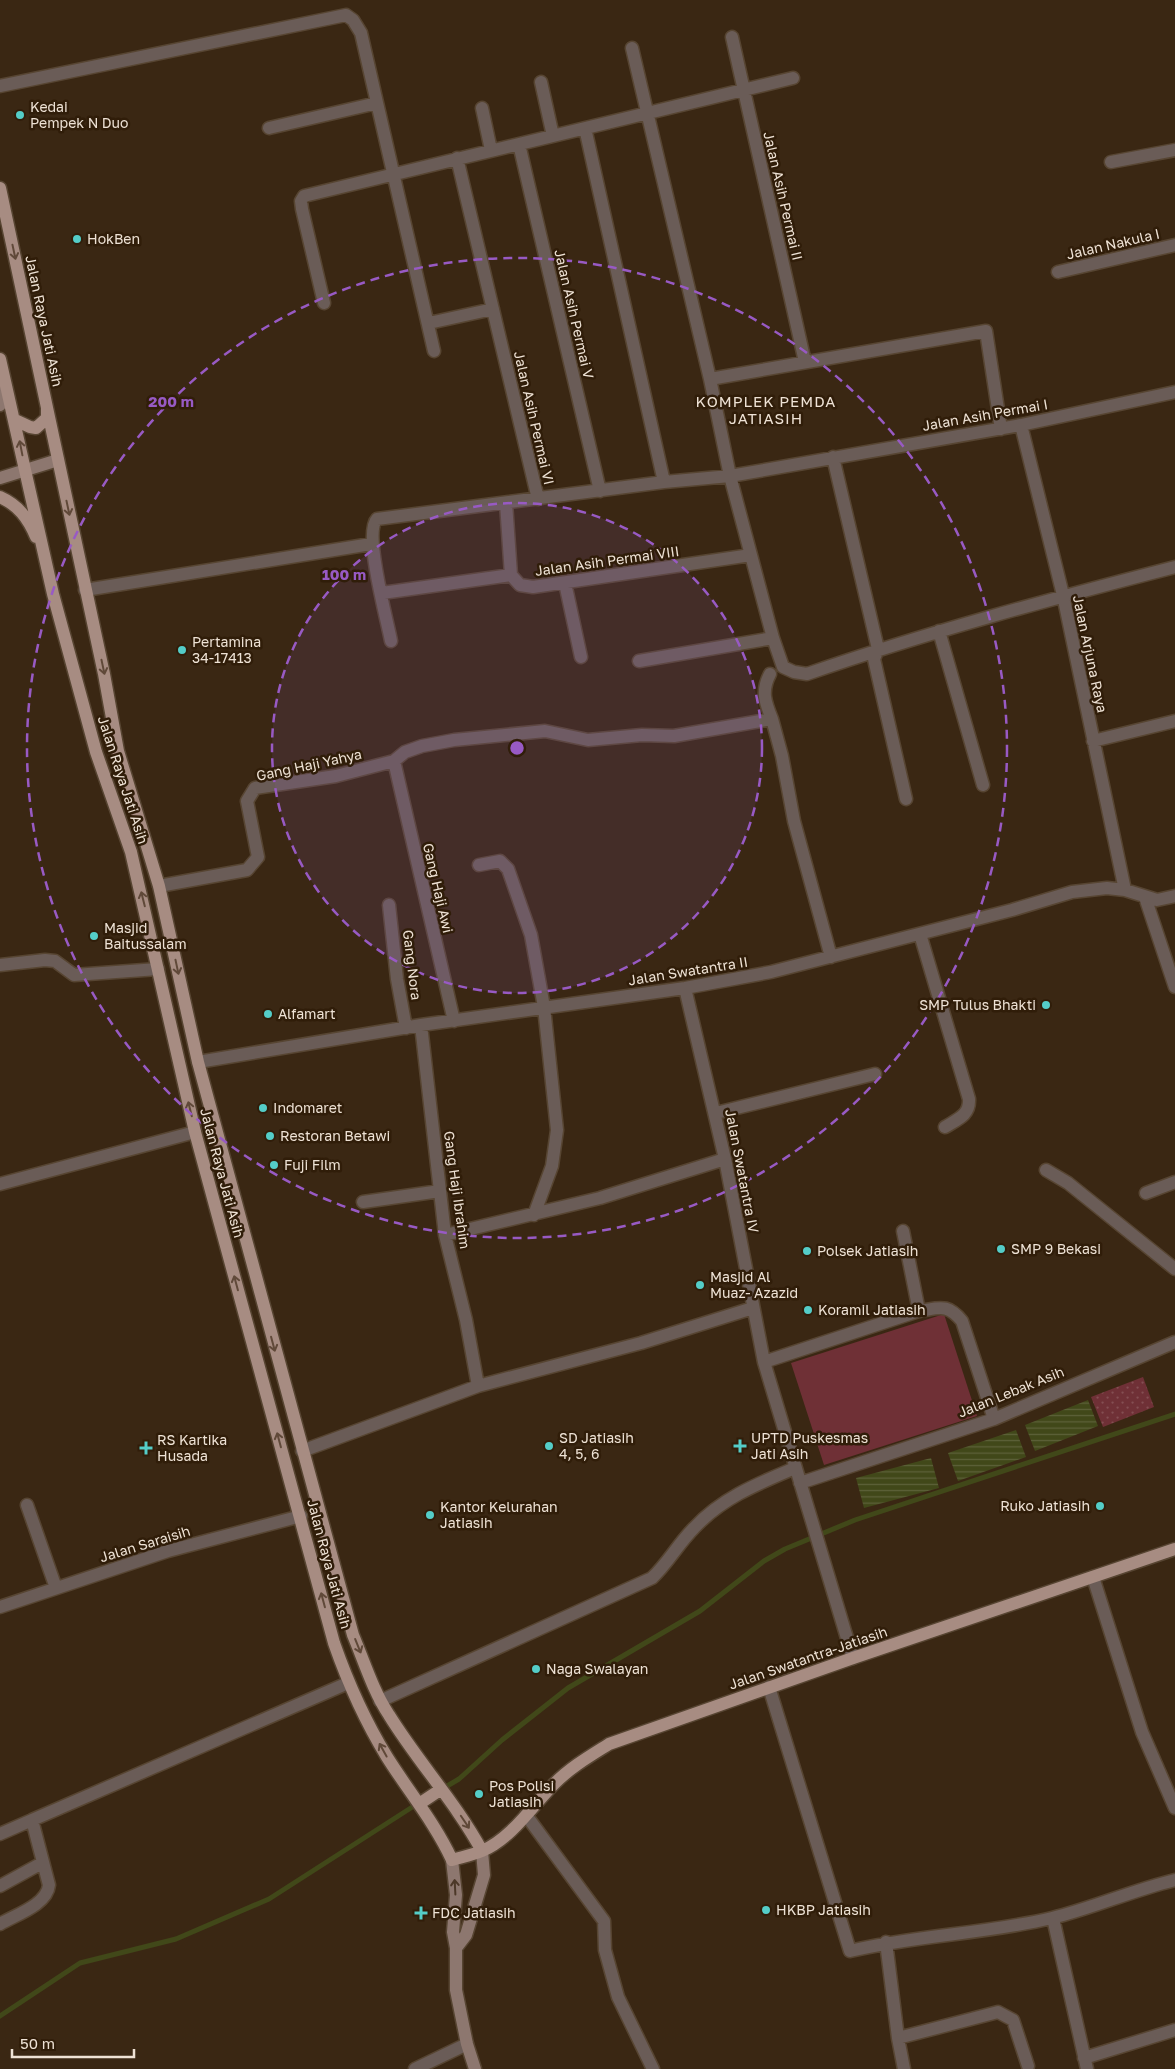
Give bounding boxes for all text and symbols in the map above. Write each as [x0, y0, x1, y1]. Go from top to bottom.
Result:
place label: Kedai Pempek N Duo [30, 98, 129, 131]
marker: Kedai Pempek N Duo [14, 109, 26, 121]
street label: Jalan Asih Permai II [760, 130, 807, 262]
street label: Jalan Nakula I [1064, 224, 1161, 263]
place label: HokBen [87, 230, 140, 247]
marker: HokBen [71, 233, 83, 245]
one-way arrow [10, 244, 19, 260]
street label: Jalan Asih Permai V [551, 248, 598, 381]
street label: Jalan Raya Jati Asih [22, 254, 67, 388]
street label: Jalan Asih Permai VI [511, 349, 558, 486]
text: 200 m [148, 392, 194, 410]
district label: KOMPLEK PEMDA JATIASIH [696, 392, 836, 427]
street label: Jalan Asih Permai I [921, 395, 1049, 434]
one-way arrow [16, 441, 26, 457]
one-way arrow [64, 499, 73, 515]
street label: Jalan Asih Permai VIII [534, 542, 680, 579]
text: 100 m [322, 565, 366, 583]
street label: Jalan Arjuna Raya [1070, 594, 1111, 714]
place label: Pertamina 34-17413 [192, 633, 261, 666]
marker: Pertamina 34-17413 [176, 644, 188, 656]
one-way arrow [98, 658, 108, 674]
street label: Jalan Raya Jati Asih [95, 714, 152, 846]
centre of rings [508, 739, 526, 757]
street label: Gang Haji Yahya [255, 745, 363, 784]
street label: Gang Haji Awi [420, 841, 457, 935]
one-way arrow [138, 892, 147, 908]
place label: Masjid Baitussalam [104, 919, 187, 952]
street label: Gang Nora [400, 929, 425, 1001]
marker: Masjid Baitussalam [88, 930, 100, 942]
street label: Jalan Swatantra II [627, 953, 749, 988]
one-way arrow [172, 958, 182, 974]
place label: SMP Tulus Bhakti [919, 996, 1036, 1013]
marker: SMP Tulus Bhakti [1040, 999, 1052, 1011]
place label: Alfamart [278, 1005, 336, 1022]
marker: Alfamart [262, 1008, 274, 1020]
place label: Indomaret [273, 1099, 342, 1116]
one-way arrow [185, 1102, 194, 1118]
marker: Indomaret [257, 1102, 269, 1114]
street label: Jalan Raya Jati Asih [197, 1106, 248, 1240]
street label: Jalan Swatantra IV [722, 1107, 763, 1235]
place label: Restoran Betawi [280, 1127, 390, 1144]
marker: Restoran Betawi [264, 1130, 276, 1142]
street label: Gang Haji Ibrahim [441, 1130, 474, 1250]
place label: Fuji Film [284, 1156, 341, 1173]
marker: Fuji Film [268, 1159, 280, 1171]
place label: SMP 9 Bekasi [1011, 1240, 1101, 1257]
place label: Polsek Jatiasih [817, 1242, 918, 1259]
marker: SMP 9 Bekasi [995, 1243, 1007, 1255]
marker: Polsek Jatiasih [801, 1245, 813, 1257]
place label: Masjid Al Muaz- Azazid [710, 1268, 798, 1301]
one-way arrow [231, 1275, 241, 1291]
marker: Masjid Al Muaz- Azazid [694, 1279, 706, 1291]
place label: Koramil Jatiasih [818, 1301, 926, 1318]
marker: Koramil Jatiasih [802, 1304, 814, 1316]
one-way arrow [269, 1336, 279, 1352]
street label: Jalan Lebak Asih [955, 1362, 1066, 1421]
place label: SD Jatiasih 4, 5, 6 [559, 1429, 634, 1462]
place label: UPTD Puskesmas Jati Asih [751, 1429, 868, 1462]
place label: RS Kartika Husada [157, 1431, 227, 1464]
one-way arrow [274, 1432, 284, 1448]
marker: UPTD Puskesmas Jati Asih [733, 1439, 747, 1453]
marker: SD Jatiasih 4, 5, 6 [543, 1440, 555, 1452]
marker: RS Kartika Husada [139, 1441, 153, 1455]
street label: Jalan Raya Jati Asih [304, 1497, 355, 1631]
place label: Ruko Jatiasih [1000, 1497, 1090, 1514]
place label: Kantor Kelurahan Jatiasih [440, 1498, 558, 1531]
marker: Ruko Jatiasih [1094, 1500, 1106, 1512]
marker: Kantor Kelurahan Jatiasih [424, 1509, 436, 1521]
street label: Jalan Saraisih [98, 1522, 192, 1565]
one-way arrow [318, 1593, 327, 1609]
street label: Jalan Swatantra-Jatiasih [726, 1622, 889, 1693]
one-way arrow [354, 1638, 363, 1653]
place label: Naga Swalayan [546, 1660, 648, 1677]
marker: Naga Swalayan [530, 1663, 542, 1675]
one-way arrow [378, 1743, 388, 1758]
place label: Pos Polisi Jatiasih [489, 1777, 554, 1810]
marker: Pos Polisi Jatiasih [473, 1788, 485, 1800]
one-way arrow [460, 1815, 470, 1829]
one-way arrow [451, 1879, 460, 1895]
place label: HKBP Jatiasih [776, 1901, 871, 1918]
place label: FDC Jatiasih [432, 1904, 516, 1921]
marker: HKBP Jatiasih [760, 1904, 772, 1916]
marker: FDC Jatiasih [414, 1906, 428, 1920]
scale bar [12, 2026, 135, 2058]
text: 50 m [20, 2034, 55, 2052]

